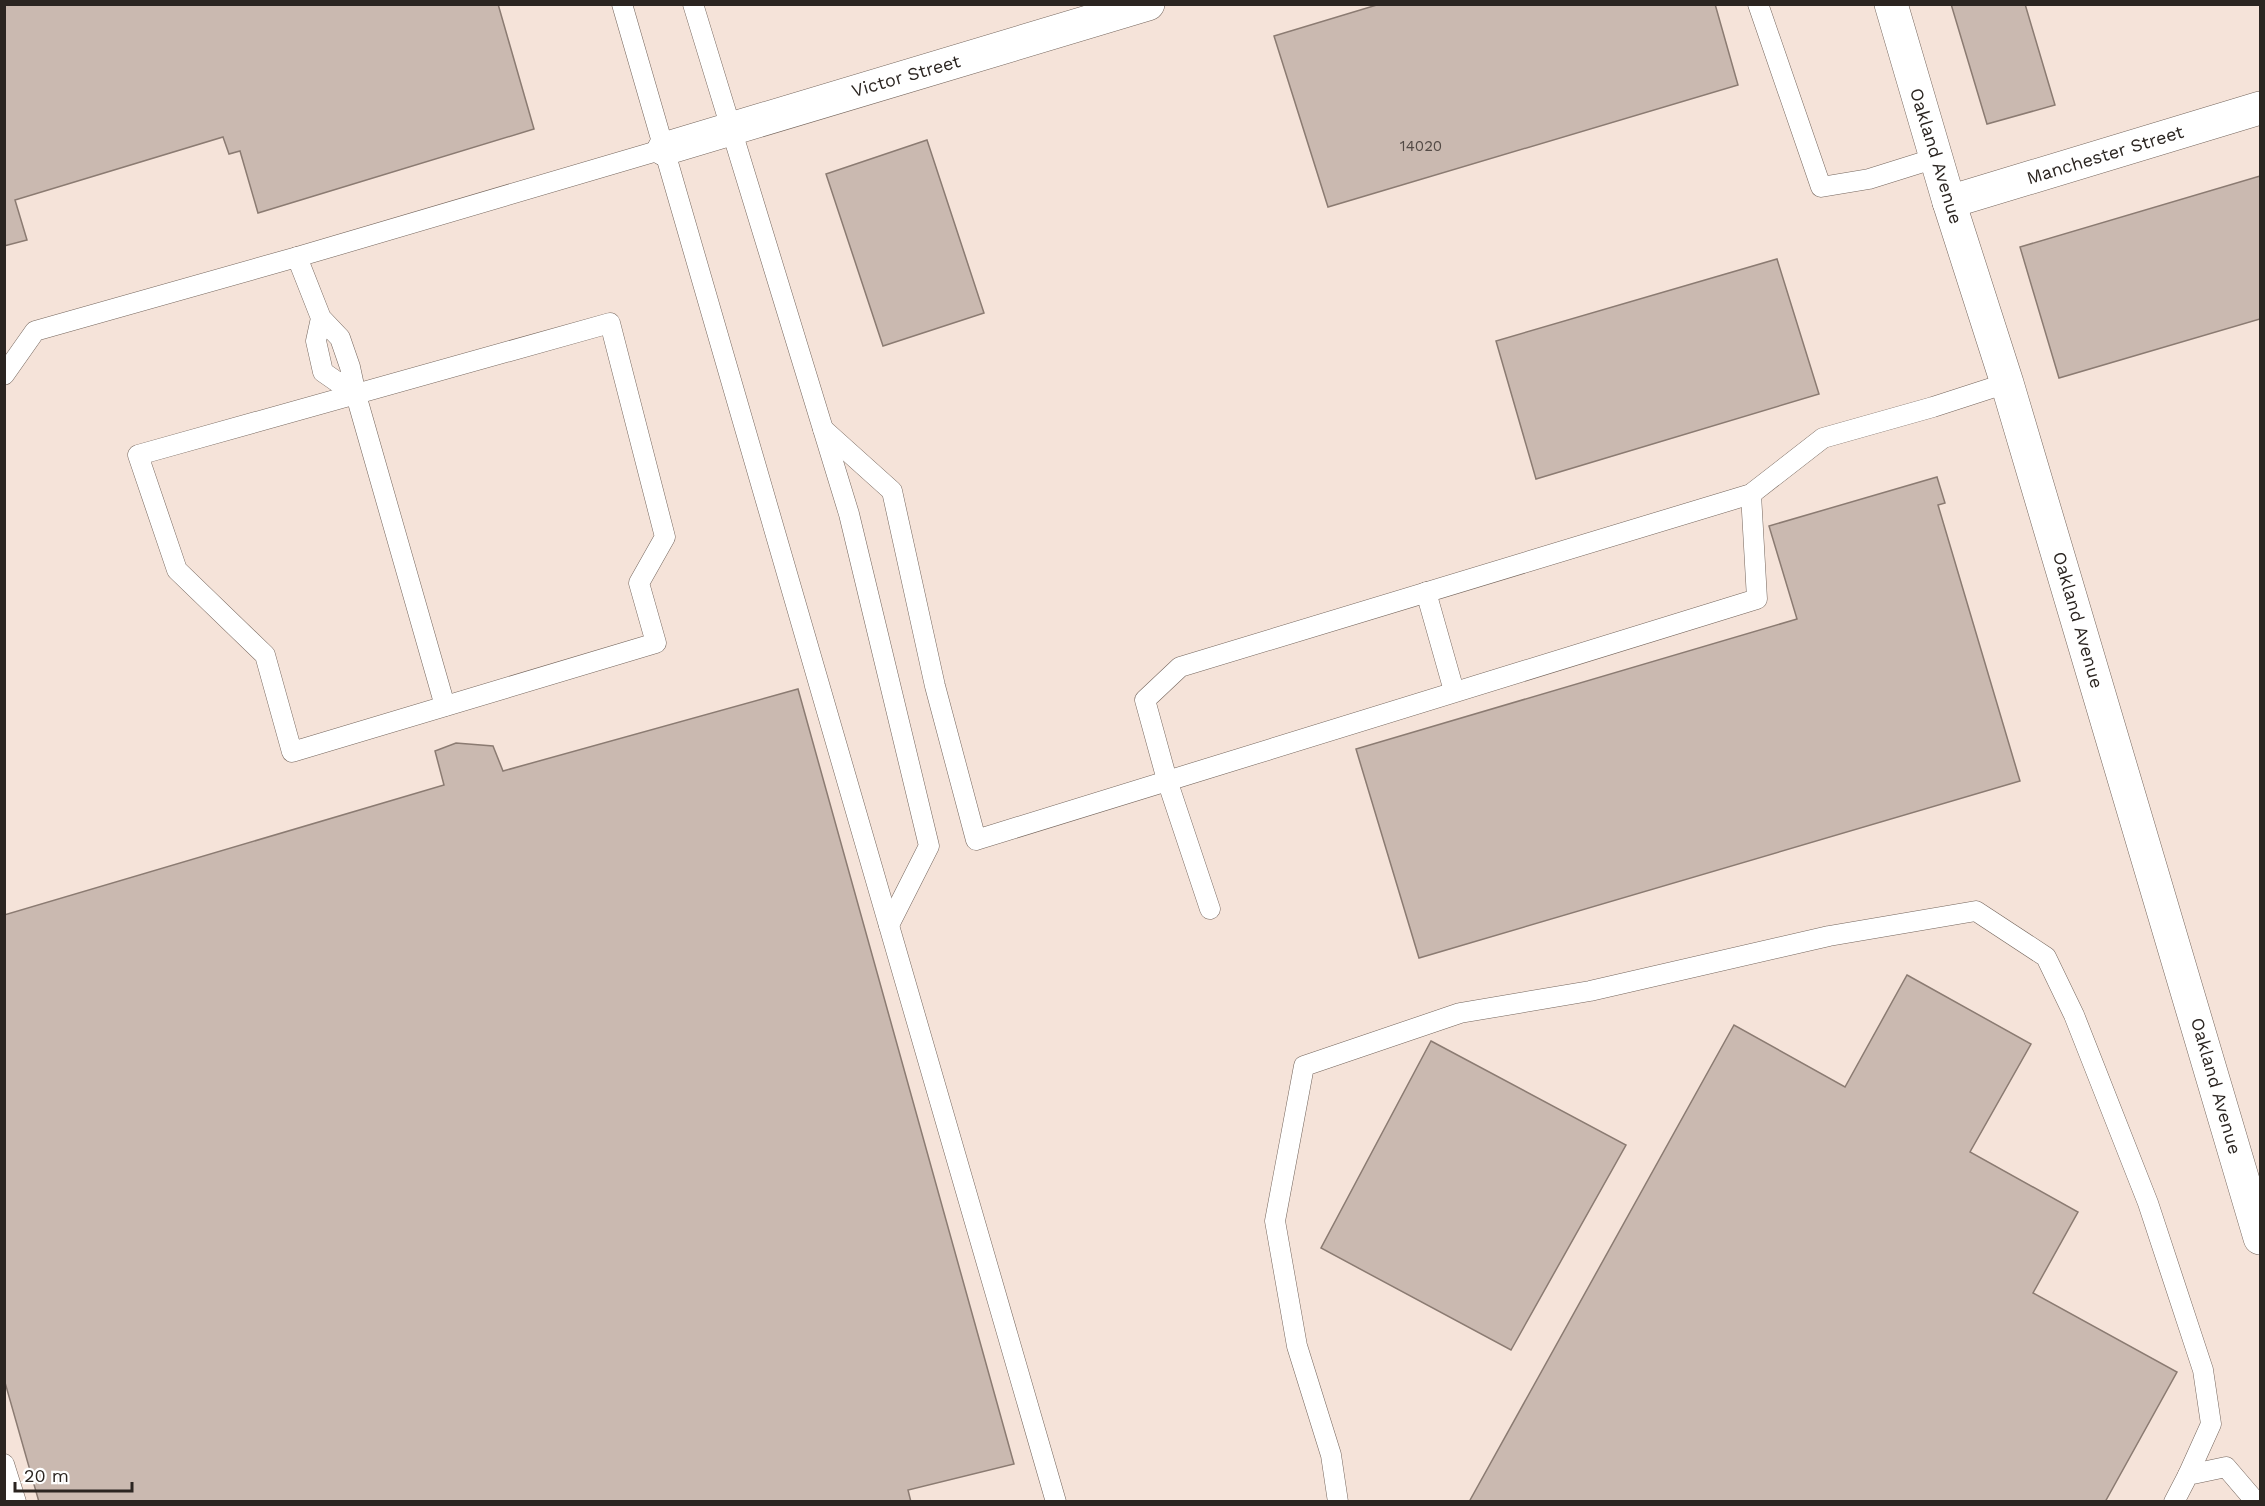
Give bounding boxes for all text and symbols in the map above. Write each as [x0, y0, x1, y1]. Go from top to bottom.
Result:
street label: Victor Street [849, 50, 963, 101]
street label: Oakland Avenue [1906, 85, 1967, 226]
street label: Manchester Street [2024, 121, 2186, 188]
house number: 14020 [1400, 137, 1442, 155]
street label: Oakland Avenue [2049, 549, 2108, 691]
street label: Oakland Avenue [2187, 1015, 2246, 1157]
scale bar [15, 1455, 132, 1493]
text: 20 m [24, 1465, 69, 1486]

